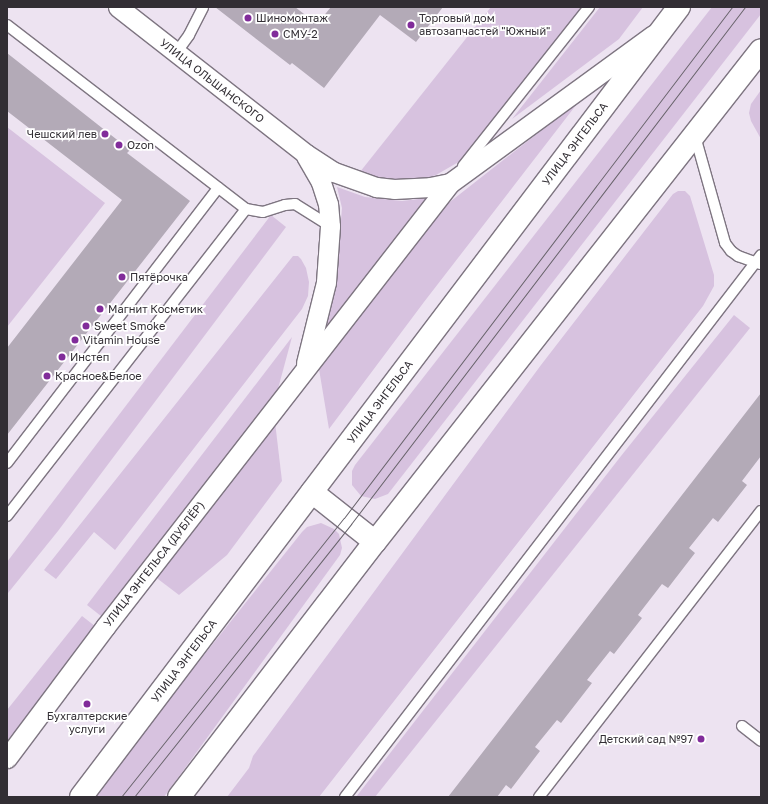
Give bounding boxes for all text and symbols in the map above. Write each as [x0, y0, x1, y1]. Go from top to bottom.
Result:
place label: Шиномонтаж [256, 11, 328, 25]
place label: Торговый дом автозапчастей "Южный" [419, 12, 550, 38]
marker: Шиномонтаж [243, 13, 253, 23]
marker: Торговый дом автозапчастей "Южный" [406, 20, 416, 30]
place label: СМУ-2 [283, 27, 318, 41]
marker: СМУ-2 [270, 29, 280, 39]
street label: УЛИЦА ОЛЬШАНСКОГО [157, 36, 267, 126]
street label: УЛИЦА ЭНГЕЛЬСА [540, 100, 610, 188]
place label: Чешский лев [27, 127, 97, 141]
marker: Чешский лев [100, 129, 110, 139]
place label: Ozon [127, 138, 154, 152]
marker: Ozon [114, 140, 124, 150]
place label: Пятёрочка [130, 270, 188, 284]
marker: Пятёрочка [117, 272, 127, 282]
place label: Магнит Косметик [108, 302, 203, 316]
marker: Магнит Косметик [95, 304, 105, 314]
place label: Sweet Smoke [94, 319, 165, 333]
marker: Sweet Smoke [81, 321, 91, 331]
place label: Vitamin House [83, 333, 160, 347]
marker: Vitamin House [70, 335, 80, 345]
place label: Инстеп [70, 350, 109, 364]
marker: Инстеп [57, 352, 67, 362]
street label: УЛИЦА ЭНГЕЛЬСА [345, 358, 415, 446]
place label: Красное&Белое [55, 369, 142, 383]
marker: Красное&Белое [42, 371, 52, 381]
street label: УЛИЦА ЭНГЕЛЬСА (ДУБЛЁР) [101, 499, 207, 629]
street label: УЛИЦА ЭНГЕЛЬСА [149, 617, 219, 705]
marker: Бухгалтерские услуги [82, 699, 92, 709]
place label: Бухгалтерские услуги [47, 710, 127, 736]
place label: Детский сад №97 [599, 732, 693, 746]
marker: Детский сад №97 [696, 734, 706, 744]

